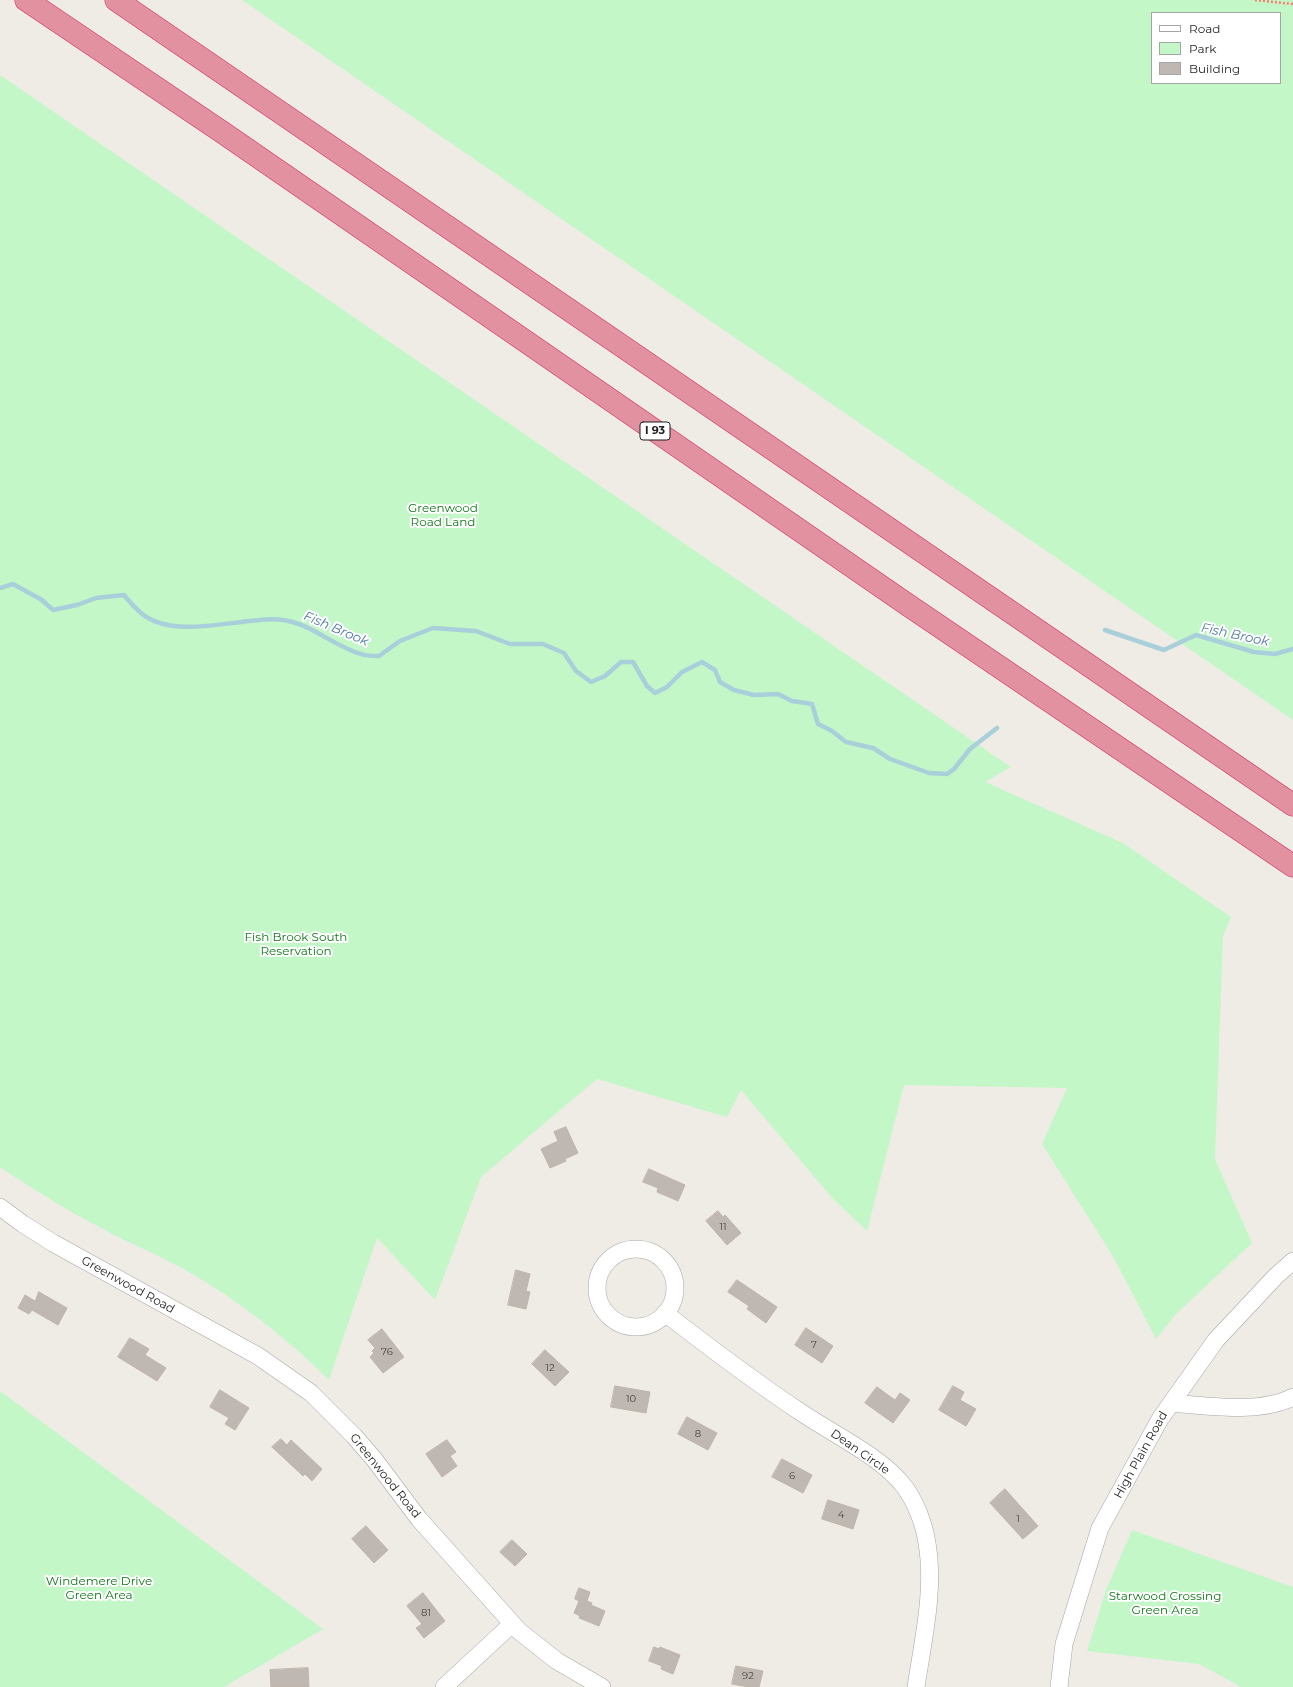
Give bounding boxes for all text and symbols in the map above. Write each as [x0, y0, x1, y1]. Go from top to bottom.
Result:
legend [1151, 12, 1281, 84]
text: Road [1189, 21, 1220, 36]
text: Park [1189, 41, 1216, 56]
text: Building [1189, 61, 1240, 76]
road number: I 93 [640, 422, 670, 440]
park label: Greenwood Road Land [408, 501, 478, 529]
water label: Fish Brook [301, 608, 371, 650]
water label: Fish Brook [1200, 620, 1270, 650]
park label: Fish Brook South Reservation [245, 930, 347, 958]
house number: 11 [719, 1221, 727, 1233]
street label: Greenwood Road [79, 1253, 177, 1317]
house number: 7 [811, 1339, 817, 1351]
house number: 76 [381, 1346, 393, 1358]
house number: 12 [545, 1362, 555, 1374]
house number: 10 [626, 1393, 636, 1405]
street label: High Plain Road [1111, 1409, 1171, 1501]
street label: Dean Circle [828, 1426, 892, 1478]
house number: 8 [695, 1428, 701, 1440]
street label: Greenwood Road [347, 1431, 423, 1521]
house number: 6 [789, 1470, 795, 1482]
house number: 4 [838, 1509, 844, 1521]
house number: 1 [1016, 1513, 1020, 1525]
park label: Windemere Drive Green Area [46, 1574, 152, 1602]
park label: Starwood Crossing Green Area [1109, 1589, 1221, 1617]
house number: 81 [421, 1607, 431, 1619]
house number: 92 [742, 1670, 754, 1682]

